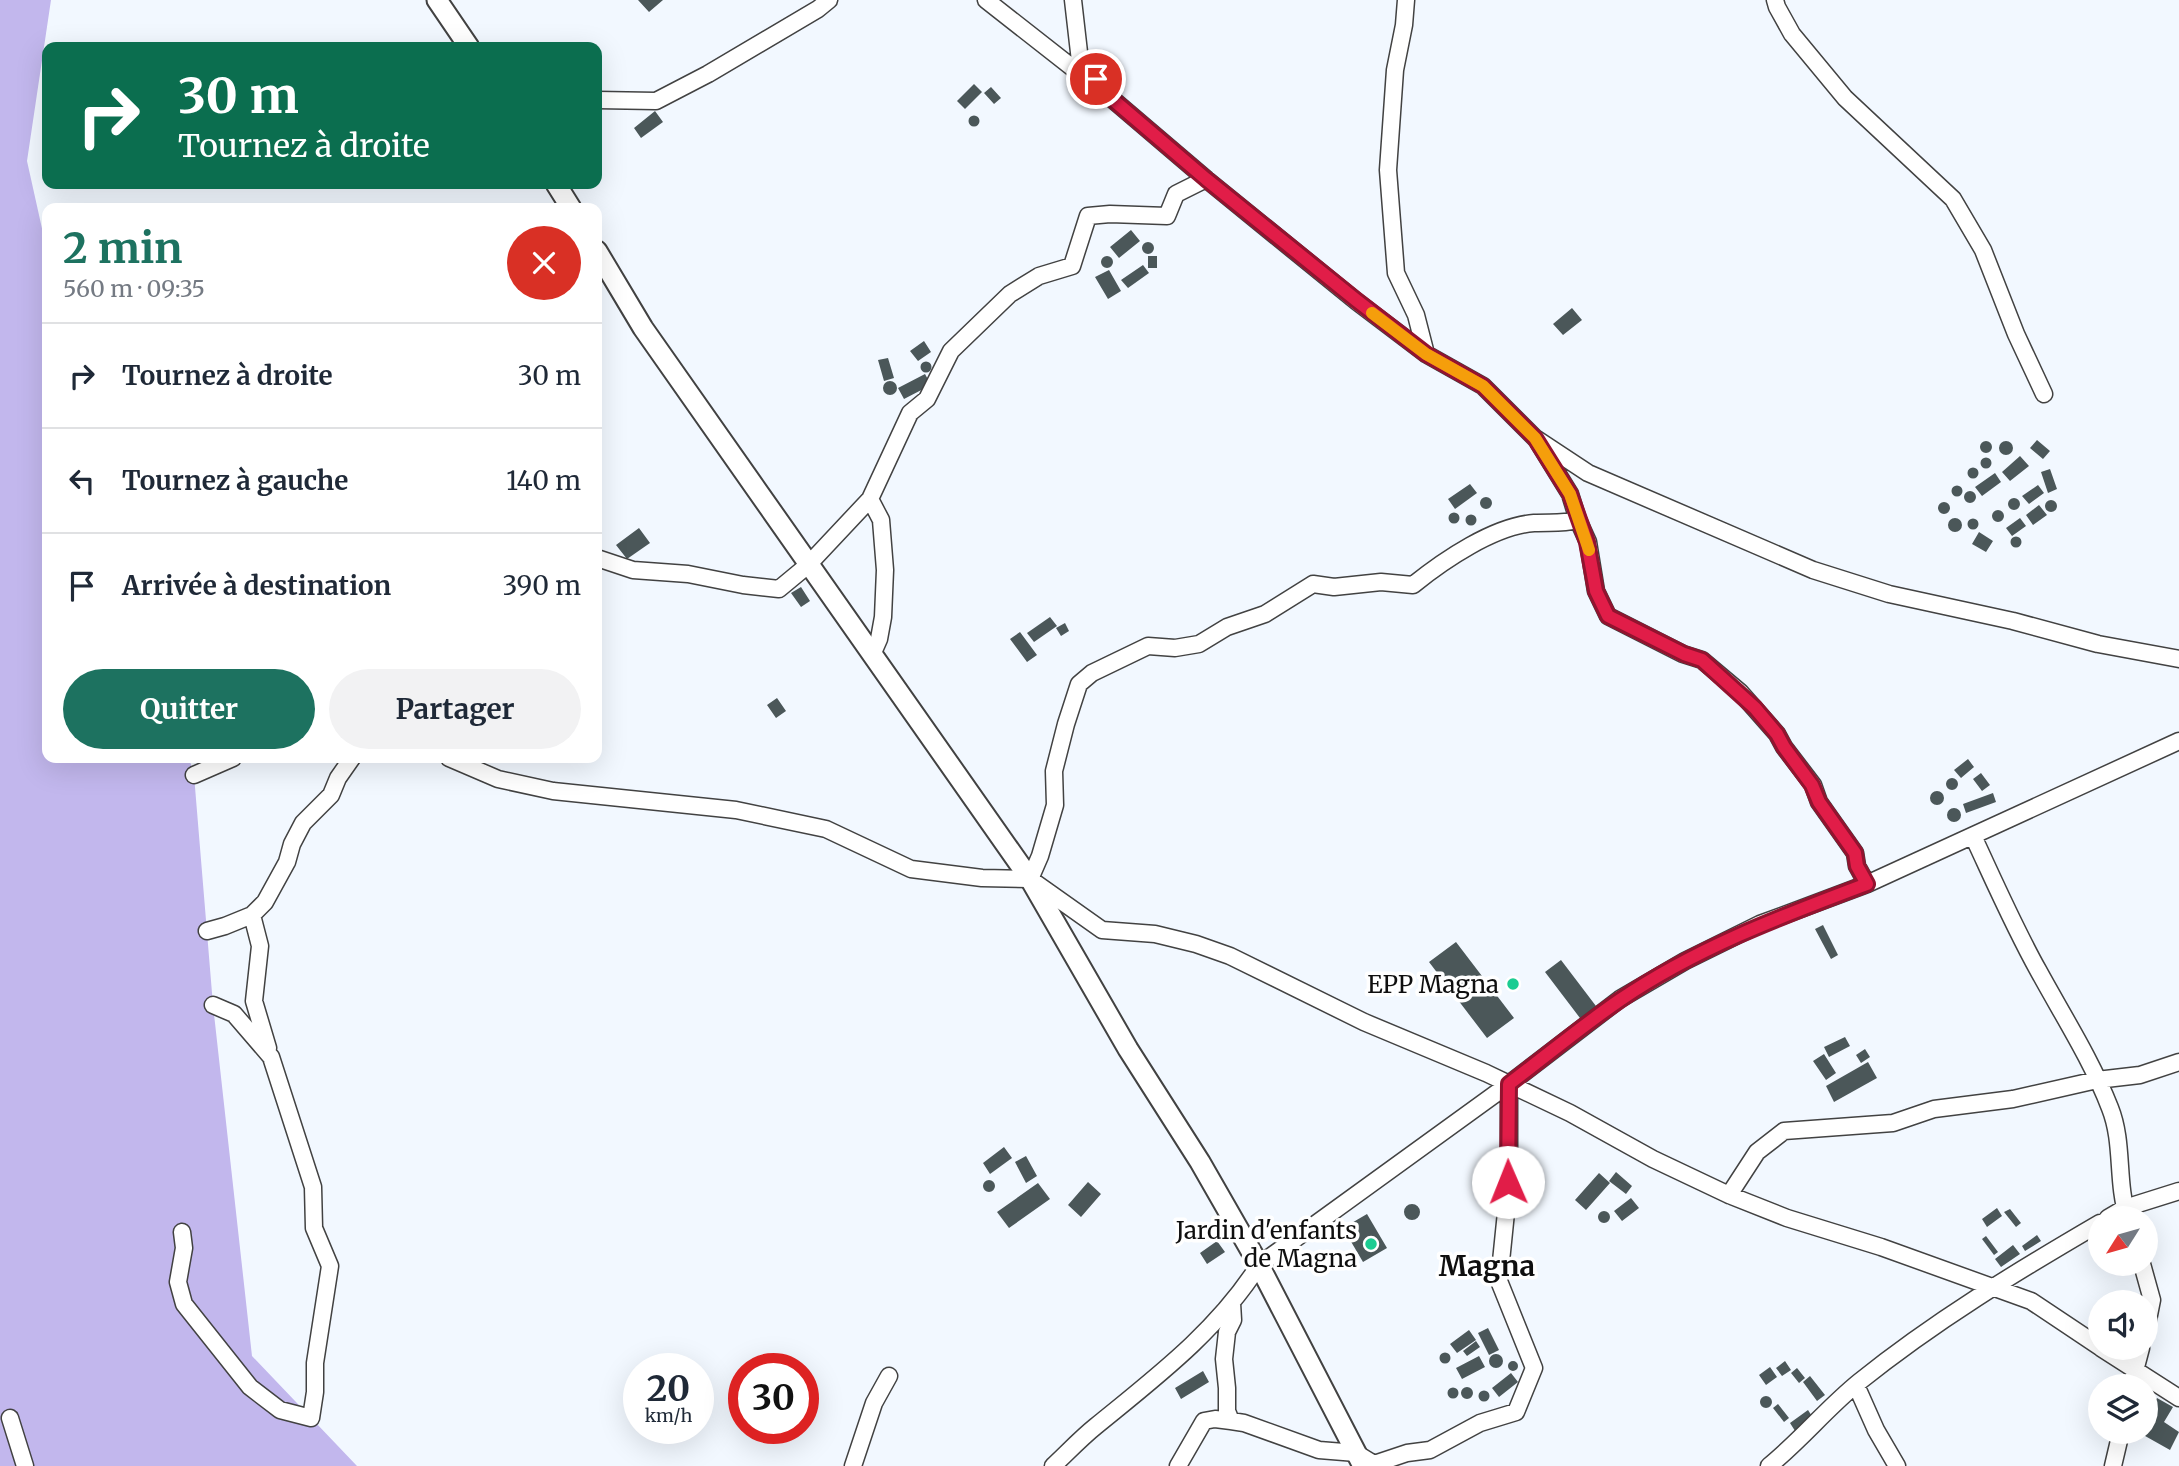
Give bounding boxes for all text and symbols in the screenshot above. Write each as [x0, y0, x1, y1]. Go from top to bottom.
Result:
pin [1066, 49, 1126, 109]
icon: arrive [1077, 60, 1115, 98]
text: 30 m [178, 65, 299, 126]
icon: right [63, 70, 154, 161]
text: Tournez à droite [178, 126, 430, 166]
text: 2 min [63, 222, 183, 274]
button: close [507, 226, 581, 300]
text: 560 m · 09:35 [63, 274, 205, 303]
icon: right [63, 357, 101, 395]
text: Tournez à droite [122, 359, 333, 392]
text: 30 m [518, 359, 581, 392]
icon: left [63, 462, 101, 500]
text: Tournez à gauche [122, 464, 348, 497]
text: 140 m [506, 464, 581, 497]
icon: arrive [63, 567, 101, 605]
text: Arrivée à destination [122, 569, 391, 602]
text: 390 m [502, 569, 581, 602]
button: Quitter [63, 669, 315, 749]
button: Partager [329, 669, 581, 749]
place label: EPP Magna [1367, 969, 1499, 1000]
marker: EPP Magna [1505, 976, 1521, 992]
position arrow [1471, 1145, 1545, 1219]
north arrow [2088, 1206, 2158, 1276]
map controls [2088, 1206, 2158, 1444]
place label: Jardin d'enfants de Magna [1175, 1215, 1357, 1274]
marker: Jardin d'enfants de Magna [1363, 1236, 1379, 1252]
district label: Magna [1439, 1248, 1536, 1284]
button: sound [2088, 1290, 2158, 1360]
speed limit sign: 30 [728, 1353, 819, 1444]
text: 20 [647, 1367, 690, 1411]
button: layers [2088, 1374, 2158, 1444]
text: km/h [645, 1404, 692, 1427]

